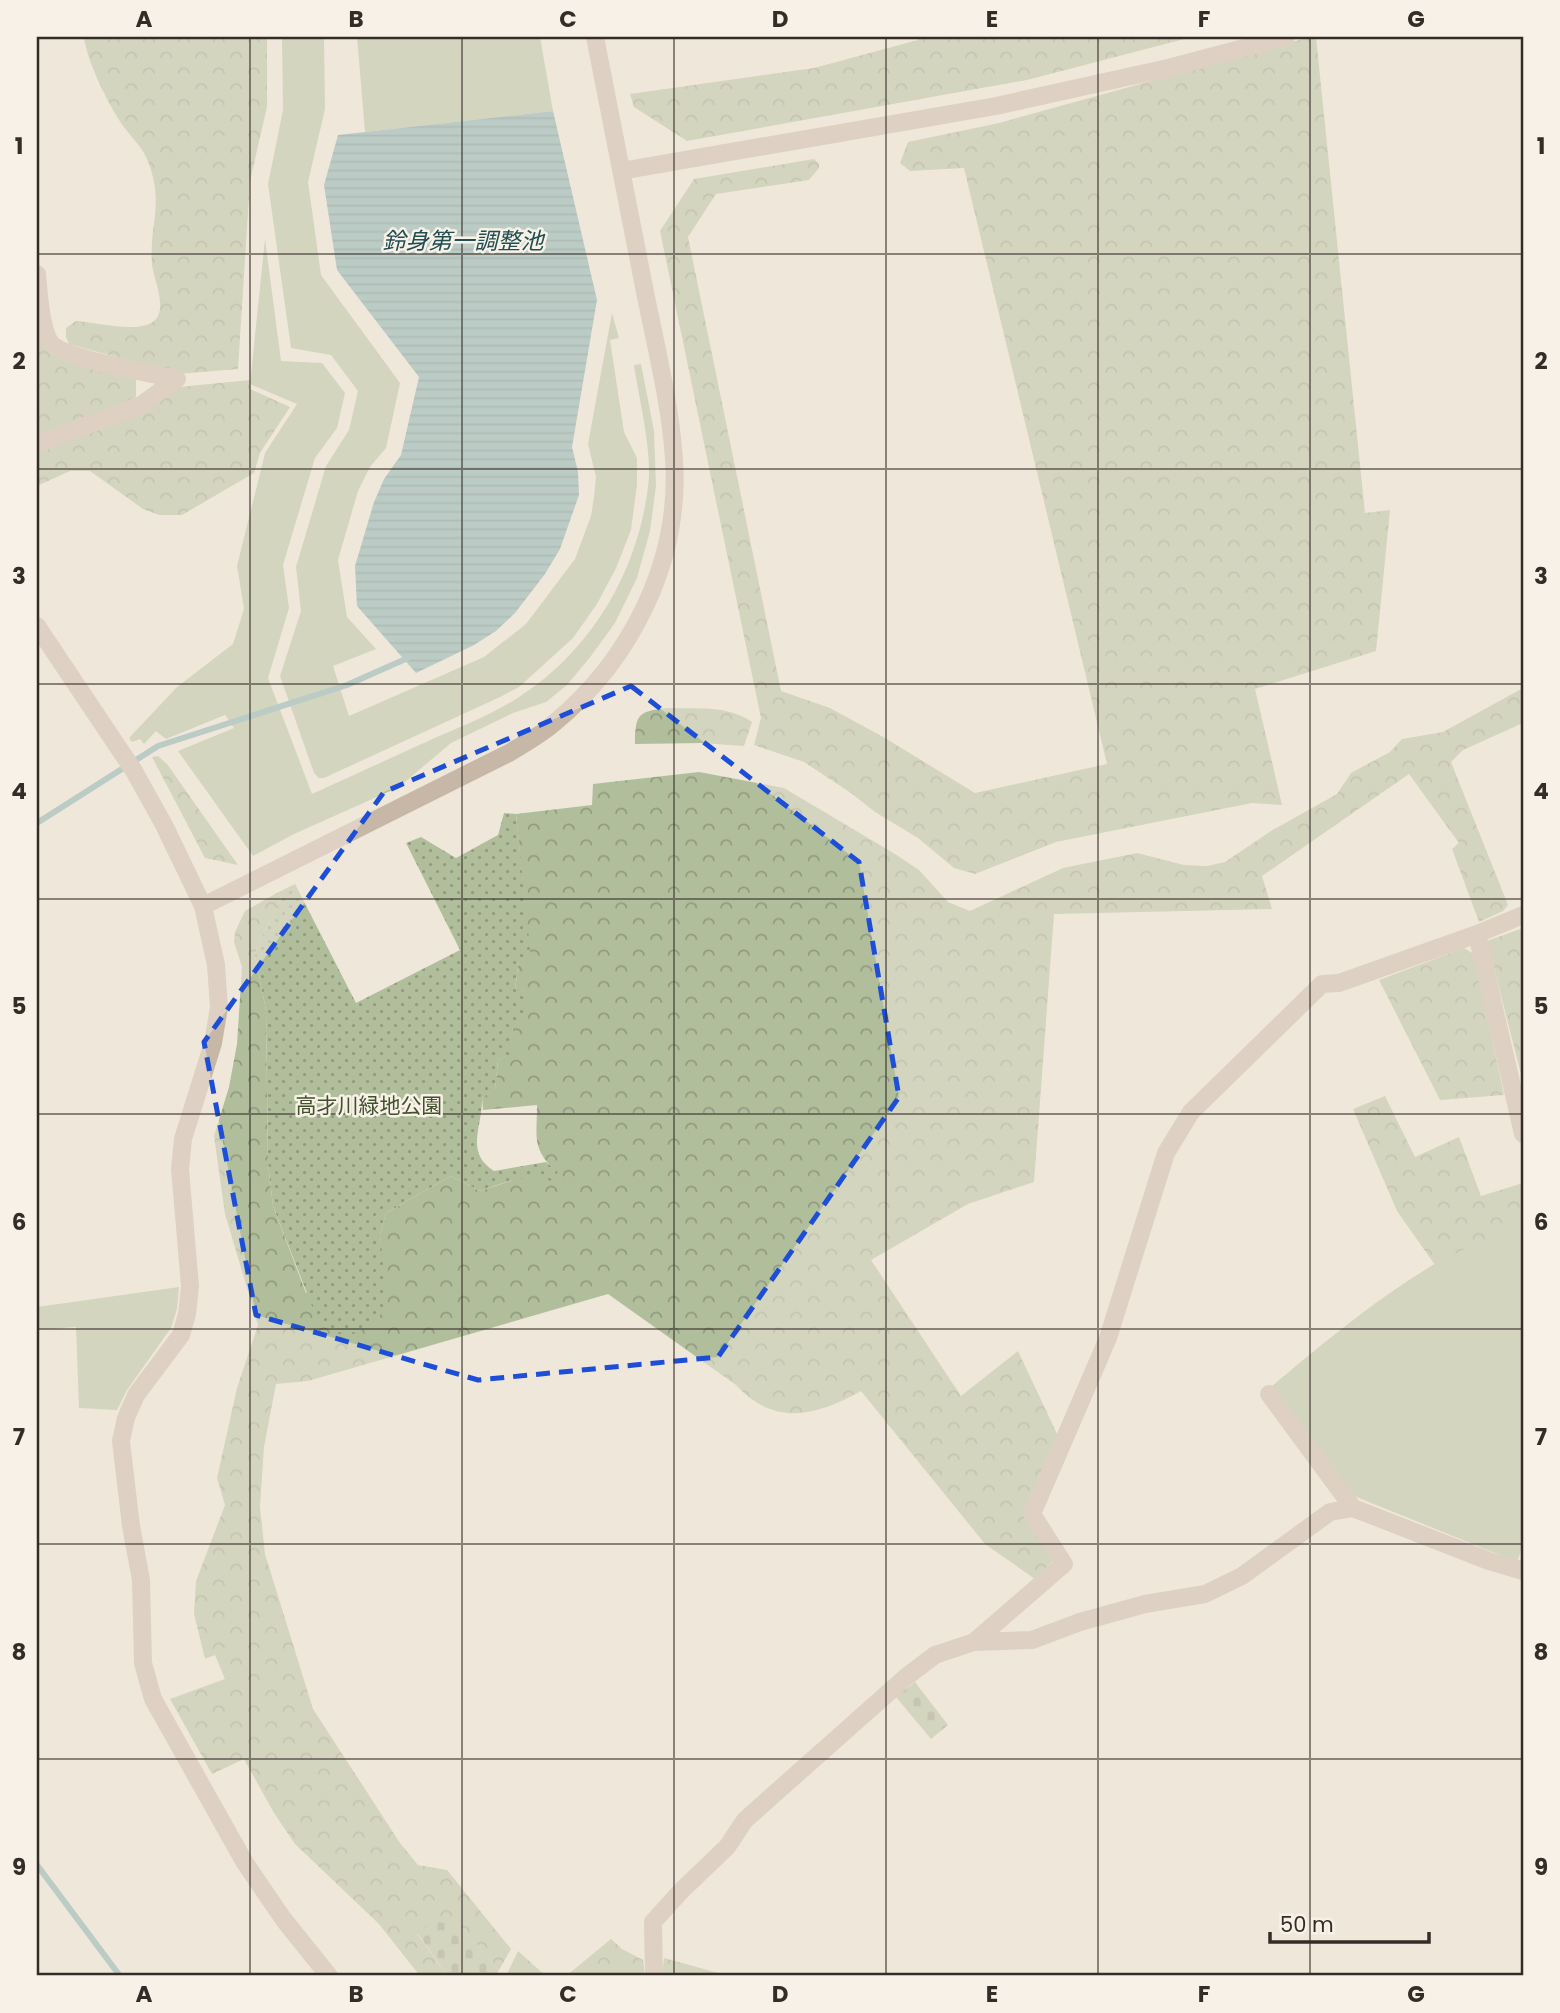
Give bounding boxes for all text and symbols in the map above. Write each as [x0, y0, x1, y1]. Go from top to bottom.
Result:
text: A [136, 3, 153, 35]
text: B [348, 3, 364, 35]
text: C [559, 3, 577, 35]
text: D [772, 3, 788, 35]
text: E [986, 3, 998, 35]
text: F [1198, 3, 1210, 35]
text: G [1407, 3, 1425, 35]
text: 1 [15, 130, 23, 162]
text: 1 [1537, 130, 1545, 162]
water label: 鈴身第一調整池 [383, 225, 546, 257]
text: 2 [12, 345, 26, 377]
text: 2 [1534, 345, 1548, 377]
text: 3 [12, 560, 26, 592]
text: 3 [1534, 560, 1548, 592]
text: 4 [11, 775, 27, 807]
text: 4 [1533, 775, 1549, 807]
text: 5 [12, 990, 26, 1022]
text: 5 [1534, 990, 1548, 1022]
park label: 高才川緑地公園 [296, 1091, 443, 1120]
text: 6 [12, 1206, 26, 1238]
text: 6 [1534, 1206, 1548, 1238]
text: 7 [13, 1421, 25, 1453]
text: 7 [1535, 1421, 1547, 1453]
text: 8 [12, 1636, 26, 1668]
text: 8 [1534, 1636, 1548, 1668]
text: 9 [12, 1851, 26, 1883]
text: 9 [1534, 1851, 1548, 1883]
scale bar [1270, 1901, 1429, 1945]
text: 50 m [1280, 1910, 1334, 1939]
text: A [136, 1978, 153, 2010]
text: B [348, 1978, 364, 2010]
text: C [559, 1978, 577, 2010]
text: D [772, 1978, 788, 2010]
text: E [986, 1978, 998, 2010]
text: F [1198, 1978, 1210, 2010]
text: G [1407, 1978, 1425, 2010]

